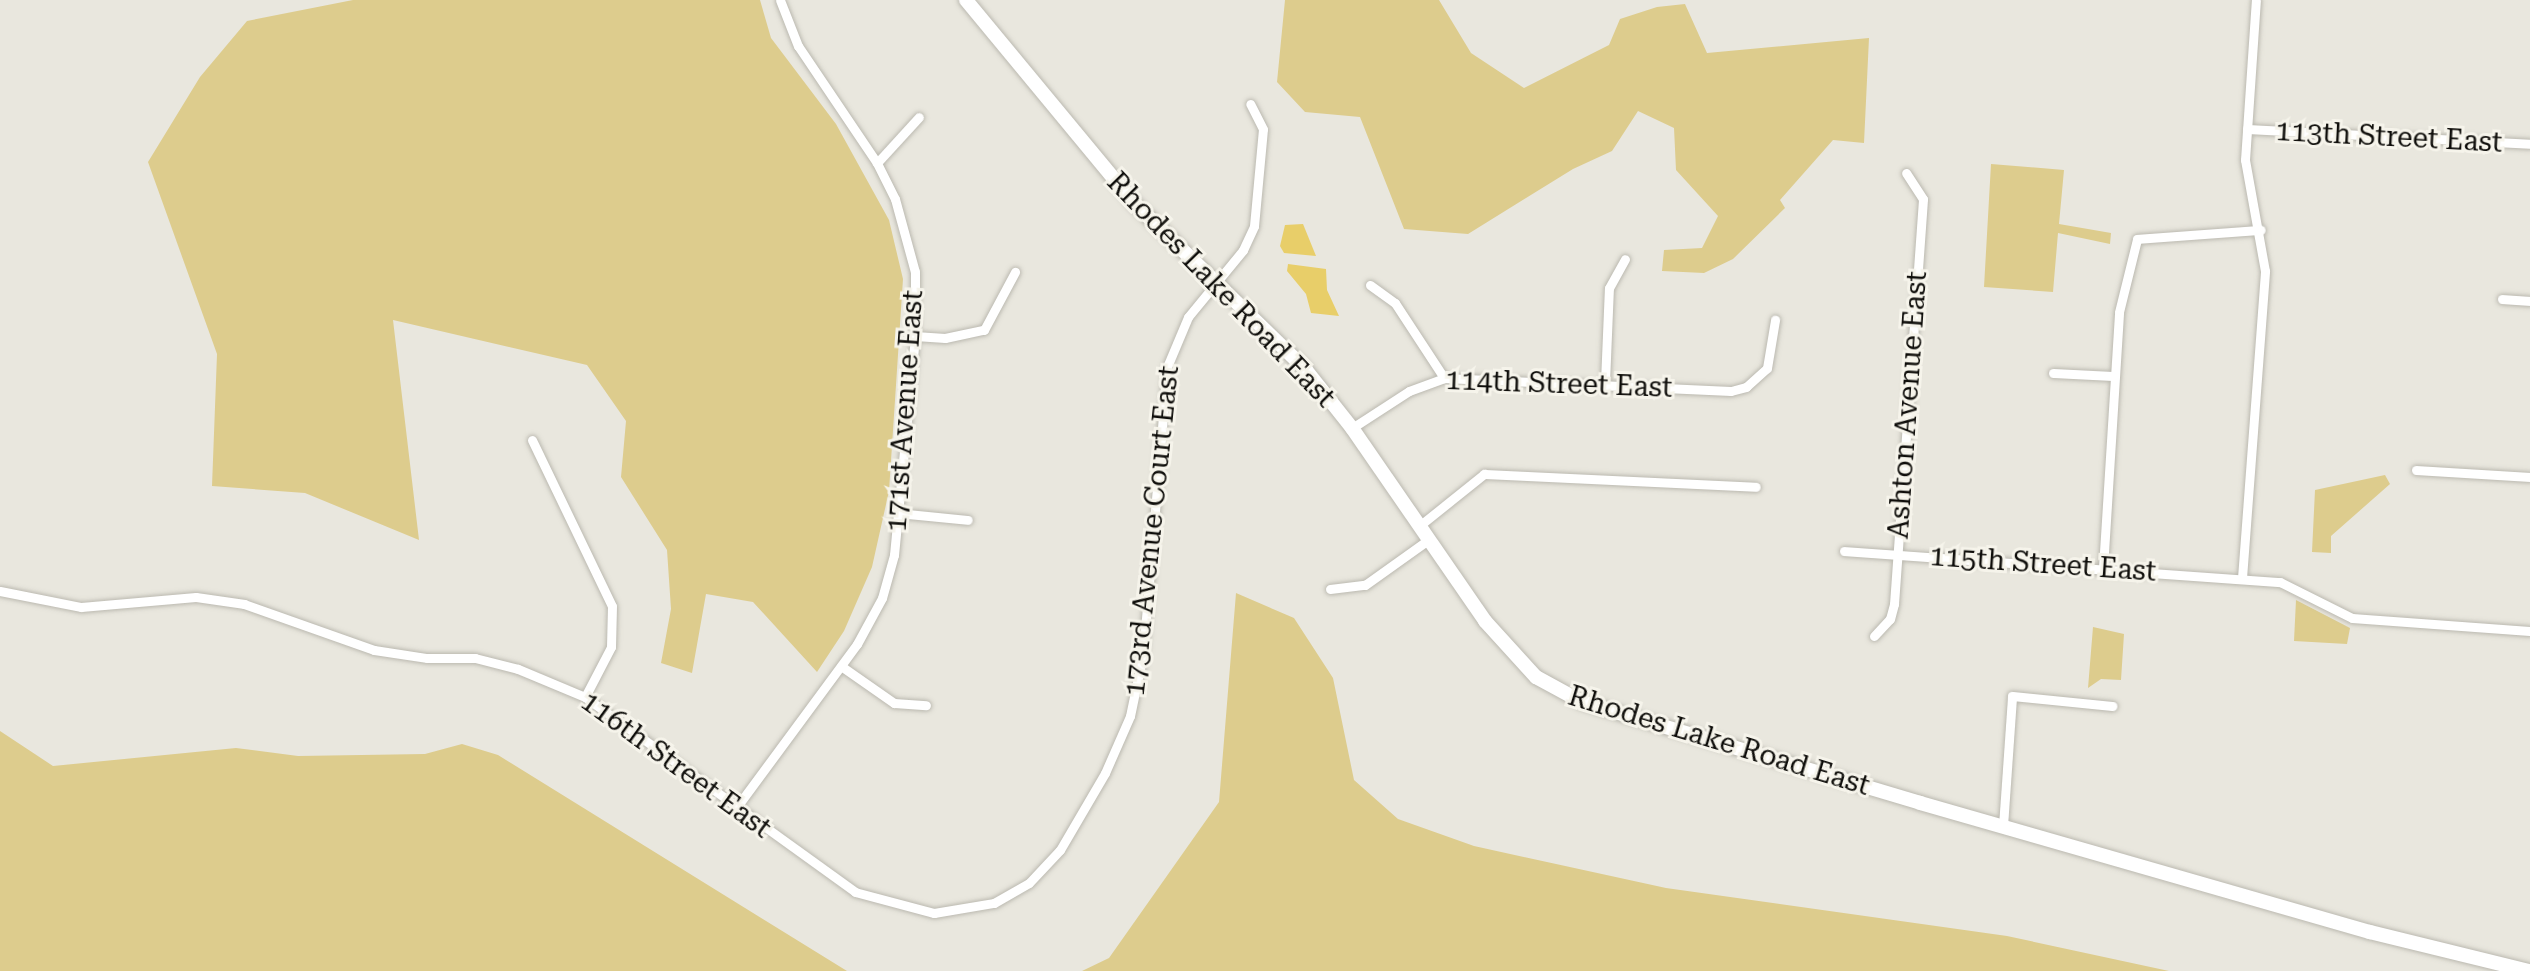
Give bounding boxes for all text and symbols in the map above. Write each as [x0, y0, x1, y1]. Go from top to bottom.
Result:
street label: 113th Street East [2275, 114, 2503, 160]
street label: Rhodes Lake Road East [1100, 166, 1342, 414]
street label: Ashton Avenue East [1882, 270, 1934, 540]
street label: 171st Avenue East [880, 289, 930, 533]
street label: 114th Street East [1445, 363, 1673, 405]
street label: 173rd Avenue Court East [1118, 364, 1186, 698]
street label: 115th Street East [1929, 539, 2157, 589]
street label: Rhodes Lake Road East [1564, 679, 1874, 803]
street label: 116th Street East [574, 685, 778, 845]

